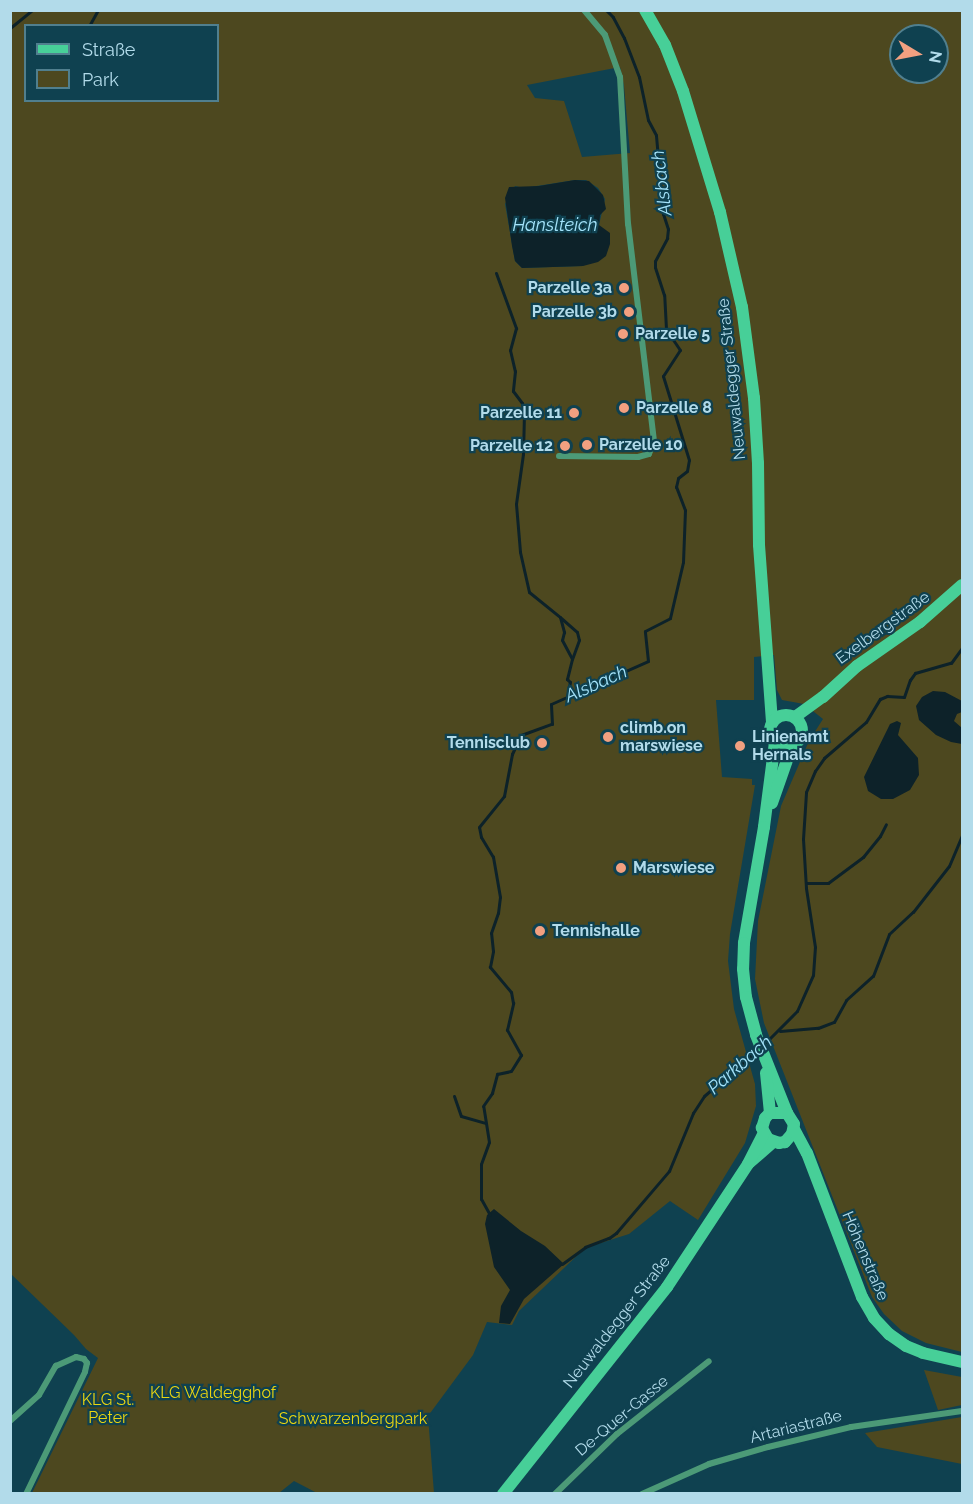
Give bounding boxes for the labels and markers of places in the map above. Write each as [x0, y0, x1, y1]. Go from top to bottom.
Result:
place label: Parzelle 3a [528, 278, 612, 298]
marker: Parzelle 3a [617, 281, 631, 295]
place label: Parzelle 3b [532, 302, 617, 322]
marker: Parzelle 3b [622, 305, 636, 319]
place label: Parzelle 5 [635, 324, 710, 344]
marker: Parzelle 5 [616, 327, 630, 341]
place label: Parzelle 8 [636, 398, 712, 418]
marker: Parzelle 8 [617, 401, 631, 415]
place label: Parzelle 11 [480, 403, 562, 423]
marker: Parzelle 11 [567, 406, 581, 420]
place label: Parzelle 10 [599, 435, 683, 455]
place label: Parzelle 12 [470, 436, 553, 456]
marker: Parzelle 10 [580, 438, 594, 452]
marker: Parzelle 12 [558, 439, 572, 453]
place label: climb.on marswiese [620, 718, 703, 756]
place label: Linienamt Hernals [752, 727, 829, 765]
marker: climb.on marswiese [601, 730, 615, 744]
place label: Tennisclub [447, 733, 530, 753]
marker: Tennisclub [535, 736, 549, 750]
marker: Linienamt Hernals [733, 739, 747, 753]
place label: Marswiese [633, 858, 714, 878]
marker: Marswiese [614, 861, 628, 875]
place label: Tennishalle [552, 921, 640, 941]
marker: Tennishalle [533, 924, 547, 938]

